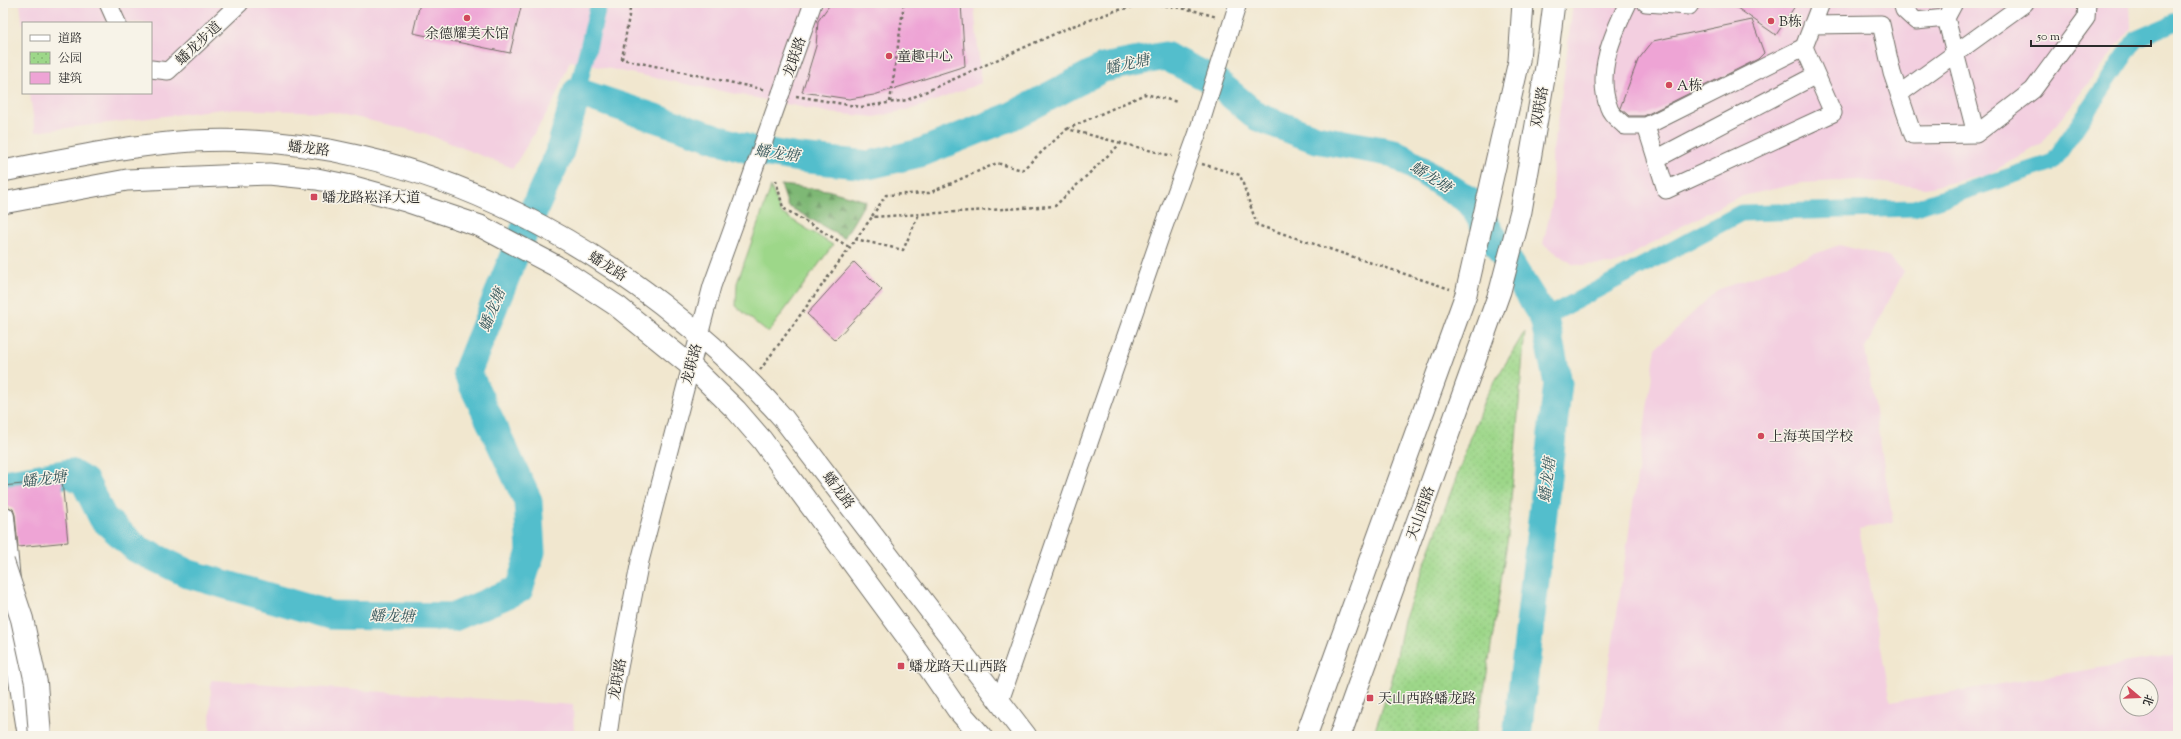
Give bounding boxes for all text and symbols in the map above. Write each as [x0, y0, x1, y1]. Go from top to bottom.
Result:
marker: 余德耀美术馆 [462, 13, 472, 23]
place label: B栋 [1779, 13, 1802, 33]
marker: B栋 [1766, 16, 1776, 26]
street label: 蟠龙步道 [172, 18, 227, 71]
legend [22, 22, 152, 94]
scale bar [2031, 22, 2151, 48]
place label: 余德耀美术馆 [425, 25, 509, 45]
text: 50 m [2036, 28, 2060, 46]
text: 道路 [58, 30, 82, 48]
street label: 龙联路 [780, 35, 812, 81]
place label: 童趣中心 [897, 48, 953, 68]
text: 公园 [58, 50, 82, 68]
water label: 蟠龙塘 [1103, 50, 1154, 81]
marker: 童趣中心 [884, 51, 894, 61]
text: 建筑 [58, 70, 82, 88]
place label: A栋 [1677, 77, 1702, 97]
marker: A栋 [1664, 80, 1674, 90]
street label: 双联路 [1527, 85, 1554, 130]
street label: 蟠龙路 [287, 138, 331, 162]
water label: 蟠龙塘 [753, 141, 803, 168]
water label: 蟠龙塘 [1406, 157, 1457, 200]
place label: 蟠龙路崧泽大道 [322, 189, 420, 209]
marker: 蟠龙路崧泽大道 [309, 192, 319, 202]
street label: 蟠龙路 [584, 248, 630, 287]
water label: 蟠龙塘 [475, 284, 512, 335]
street label: 龙联路 [678, 342, 708, 387]
place label: 上海英国学校 [1769, 428, 1853, 448]
marker: 上海英国学校 [1756, 431, 1766, 441]
water label: 蟠龙塘 [1535, 455, 1562, 504]
water label: 蟠龙塘 [21, 467, 70, 494]
street label: 蟠龙路 [817, 468, 858, 514]
street label: 天山西路 [1403, 484, 1441, 543]
water label: 蟠龙塘 [369, 607, 417, 628]
street label: 龙联路 [605, 657, 632, 702]
place label: 蟠龙路天山西路 [909, 658, 1007, 678]
marker: 蟠龙路天山西路 [896, 661, 906, 671]
north arrow [2119, 677, 2159, 717]
place label: 天山西路蟠龙路 [1378, 690, 1476, 710]
text: 北 [2138, 692, 2157, 708]
marker: 天山西路蟠龙路 [1365, 693, 1375, 703]

